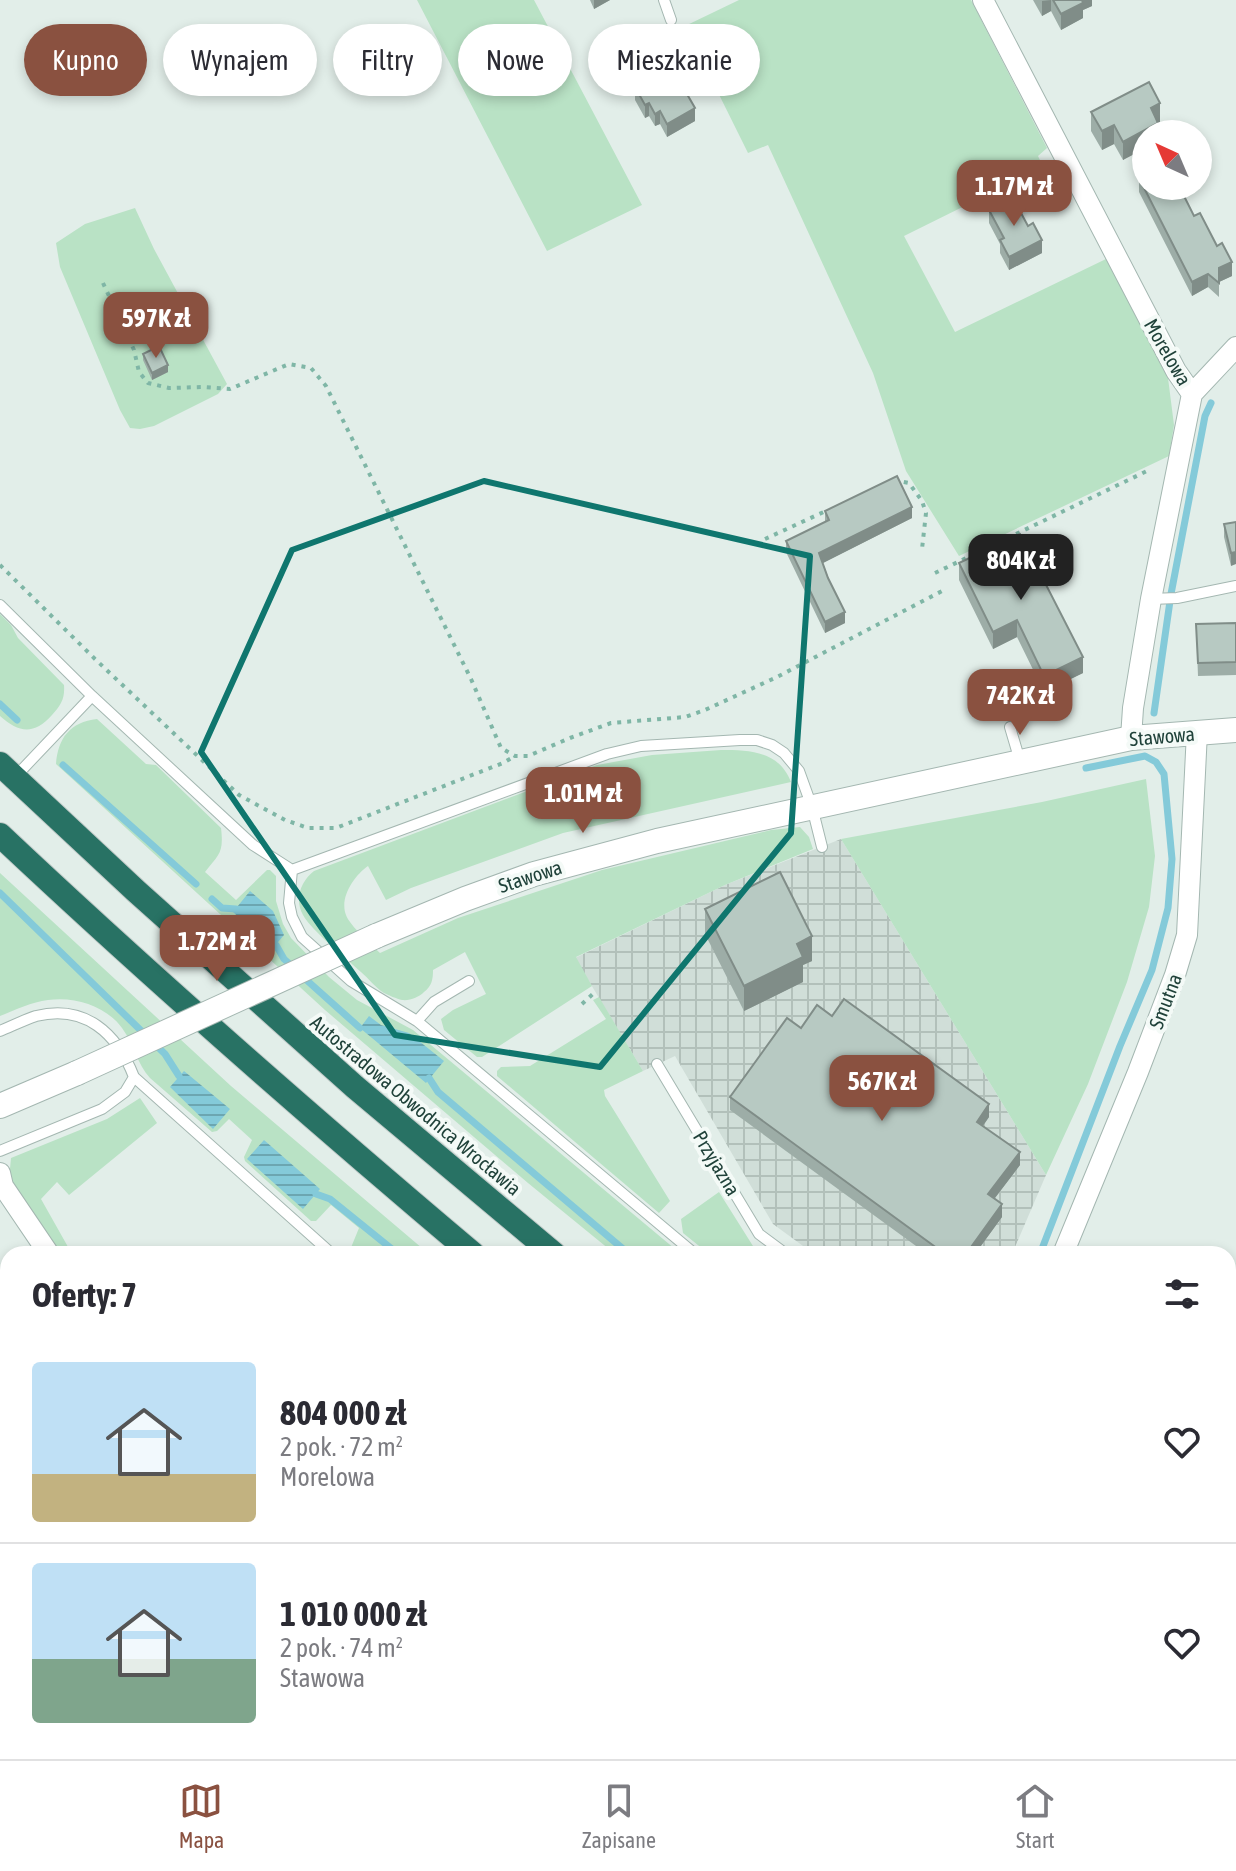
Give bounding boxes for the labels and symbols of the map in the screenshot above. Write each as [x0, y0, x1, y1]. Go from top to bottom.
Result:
north arrow [1132, 120, 1212, 200]
pin: 1.17M zł [931, 160, 1097, 228]
pin: 597K zł [82, 292, 230, 360]
street label: Morelowa [1140, 315, 1196, 389]
pin: 804K zł [947, 534, 1095, 602]
pin: 742K zł [946, 669, 1094, 737]
street label: Stawowa [1128, 722, 1196, 750]
pin: 1.01M zł [500, 767, 666, 835]
street label: Stawowa [495, 855, 565, 897]
pin: 1.72M zł [134, 915, 300, 983]
street label: Smutna [1144, 970, 1186, 1032]
street label: Autostradowa Obwodnica Wrocławia [306, 1010, 526, 1200]
pin: 567K zł [808, 1055, 956, 1123]
street label: Przyjazna [689, 1127, 745, 1199]

